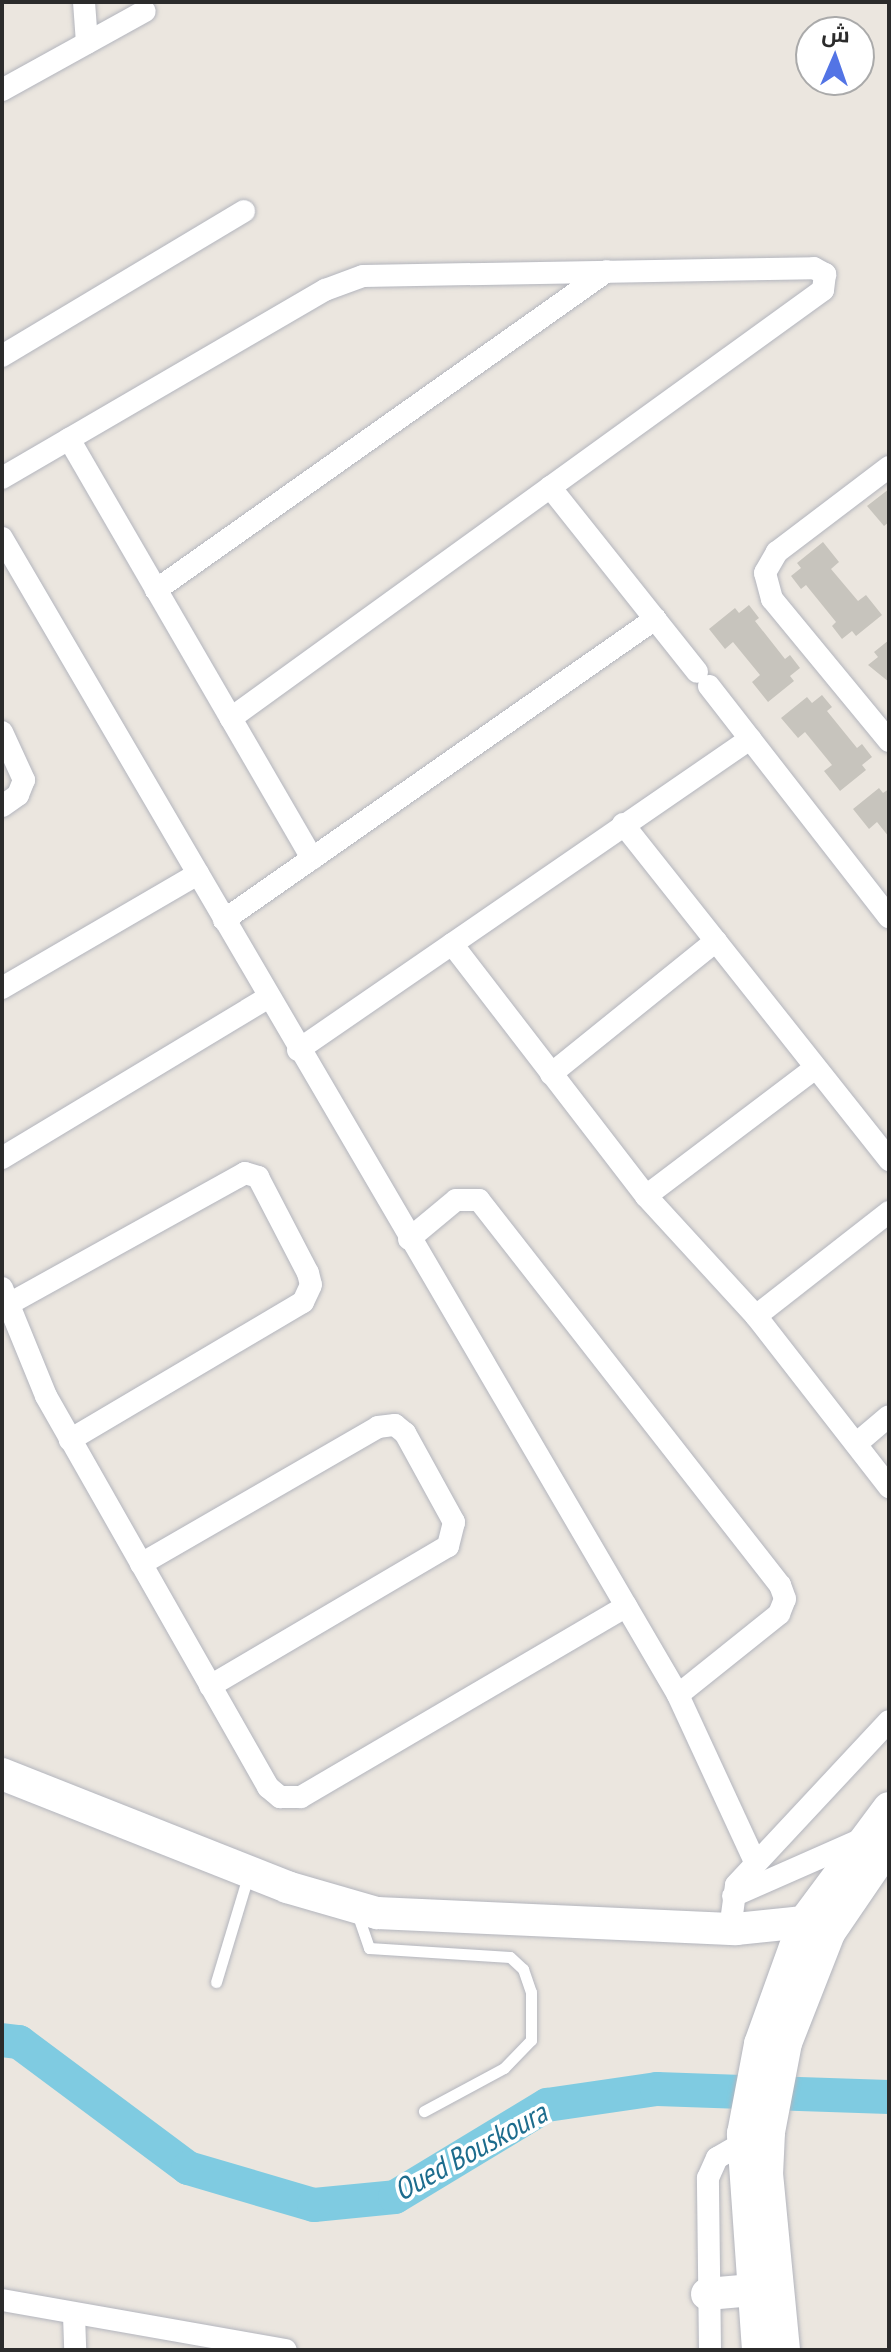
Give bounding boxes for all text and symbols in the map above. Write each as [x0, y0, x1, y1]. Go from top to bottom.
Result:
north arrow [795, 16, 875, 96]
text: ش [821, 20, 850, 48]
water label: Oued Bouskoura [387, 2094, 553, 2208]

